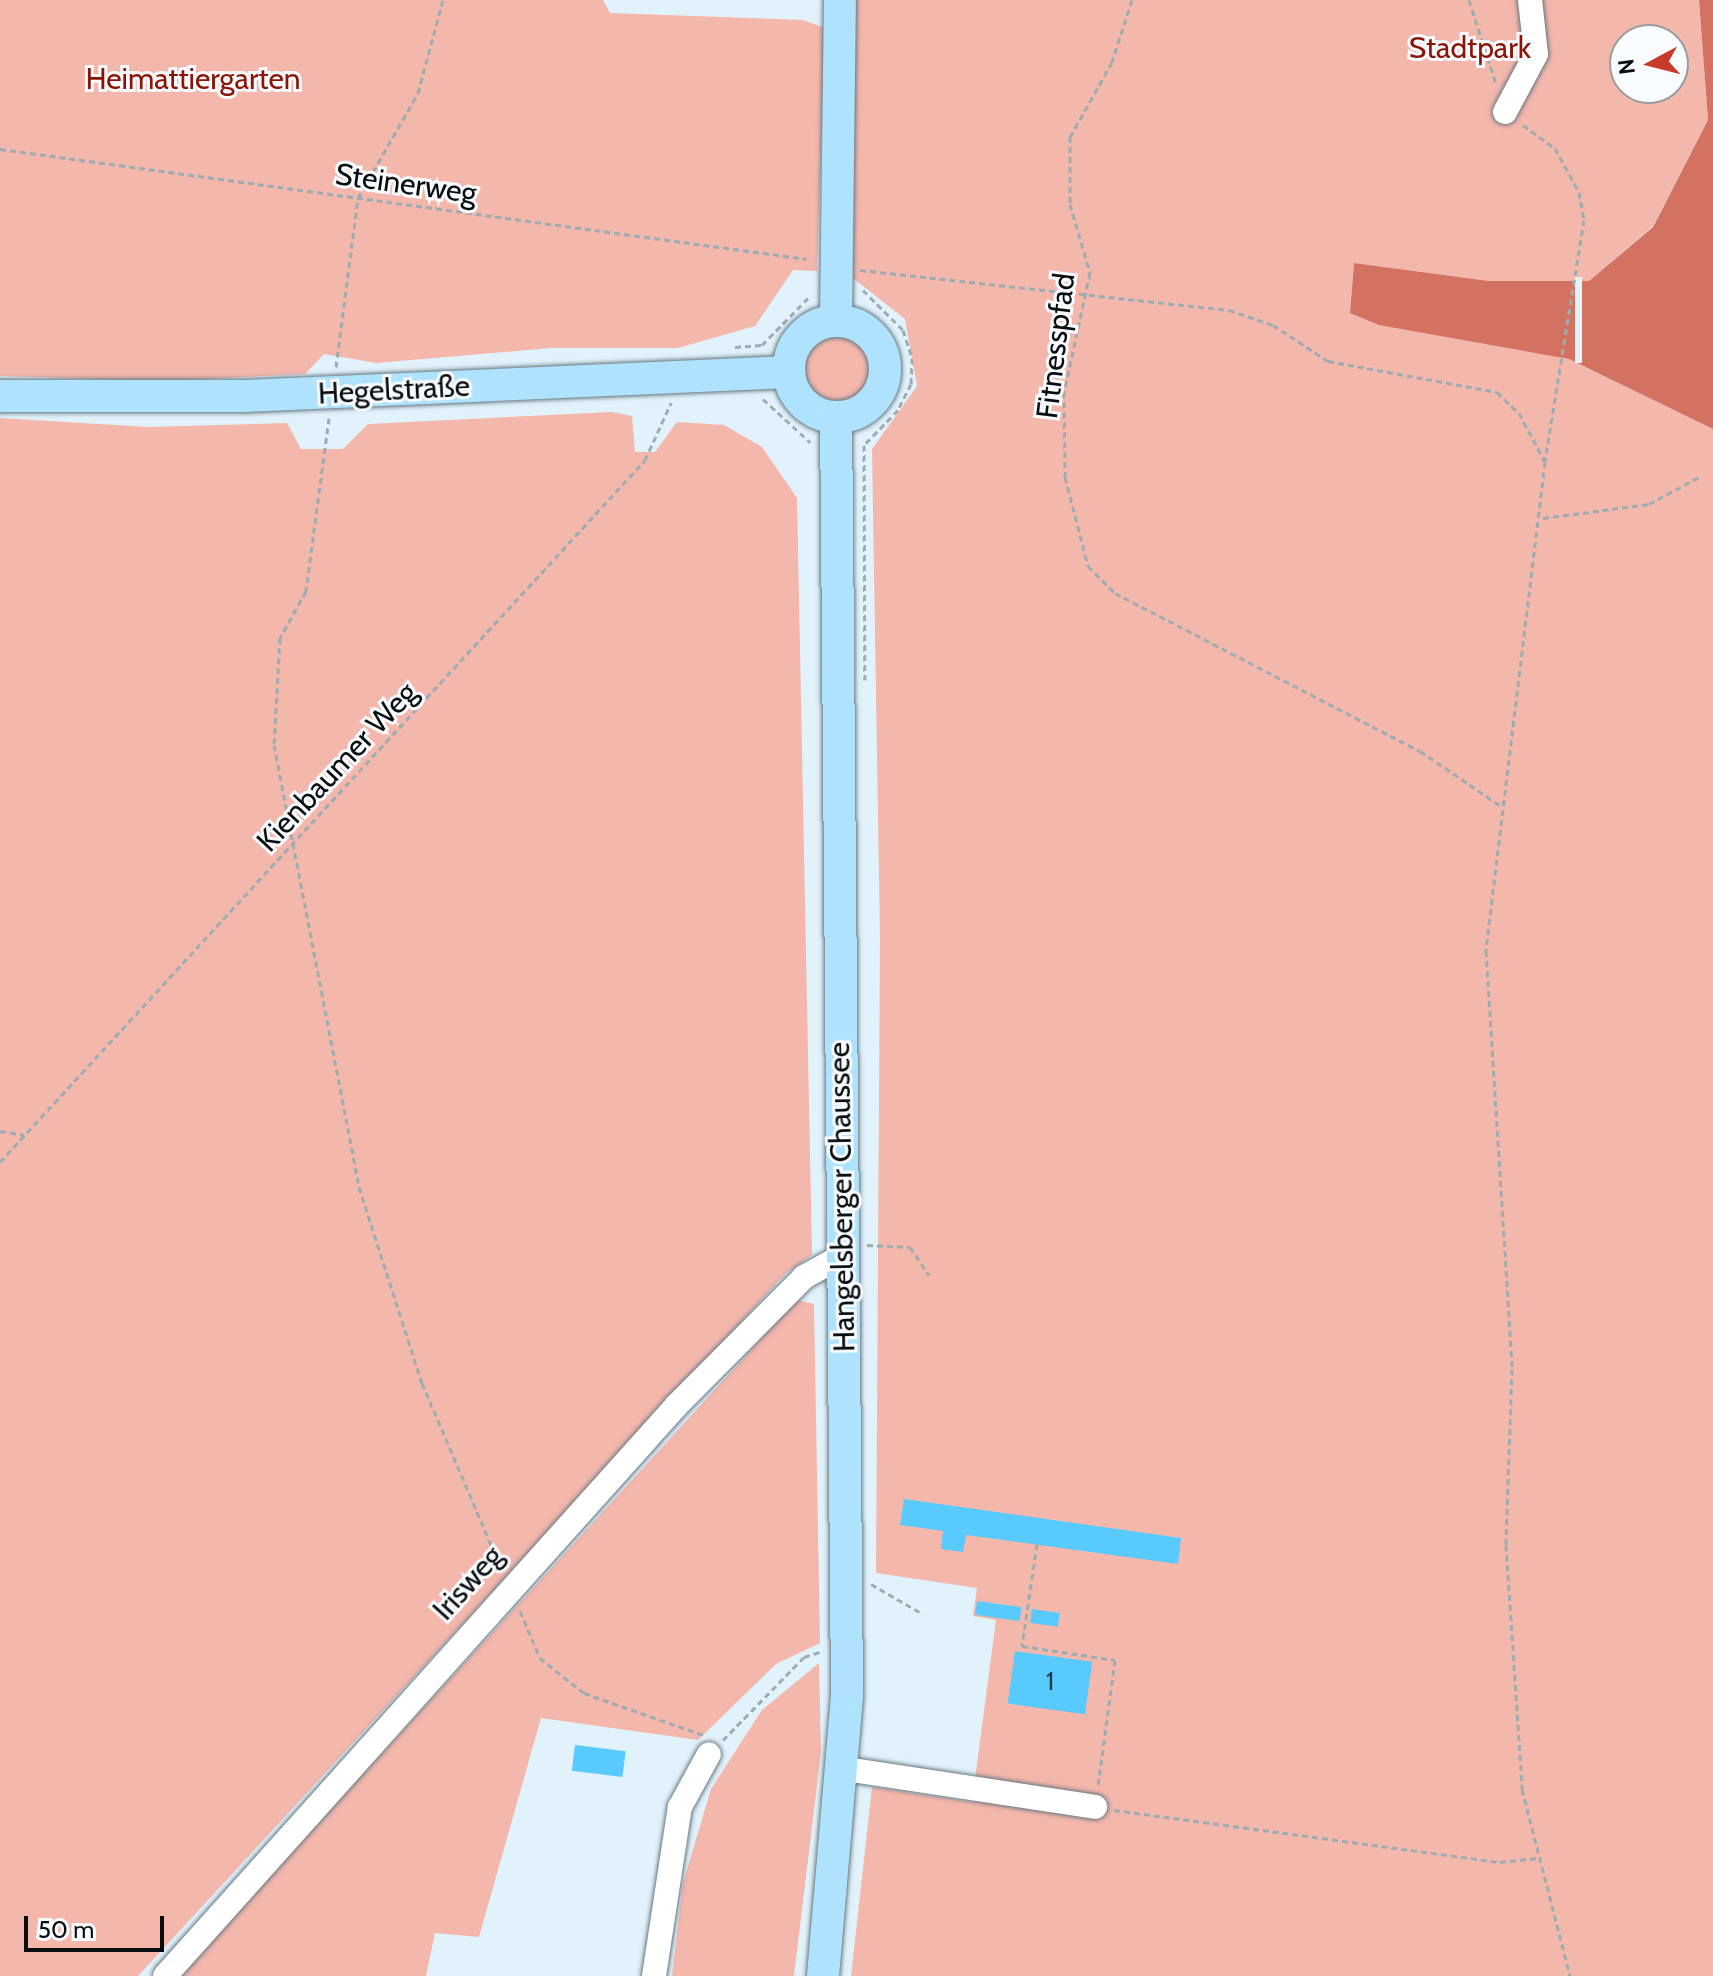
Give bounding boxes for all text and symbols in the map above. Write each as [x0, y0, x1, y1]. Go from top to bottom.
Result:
north arrow [1609, 24, 1689, 104]
park label: Stadtpark [1409, 30, 1531, 66]
text: N [1612, 57, 1641, 76]
park label: Heimattiergarten [85, 61, 301, 97]
street label: Steinerweg [333, 156, 479, 212]
street label: Fitnesspfad [1029, 271, 1083, 421]
street label: Hegelstraße [317, 368, 471, 412]
street label: Kienbaumer Weg [249, 675, 425, 859]
street label: Hangelsberger Chaussee [821, 1042, 863, 1352]
street label: Irisweg [425, 1538, 511, 1628]
house number: 1 [1046, 1666, 1054, 1698]
scale bar [28, 1900, 168, 1950]
text: 50 m [38, 1915, 94, 1944]

